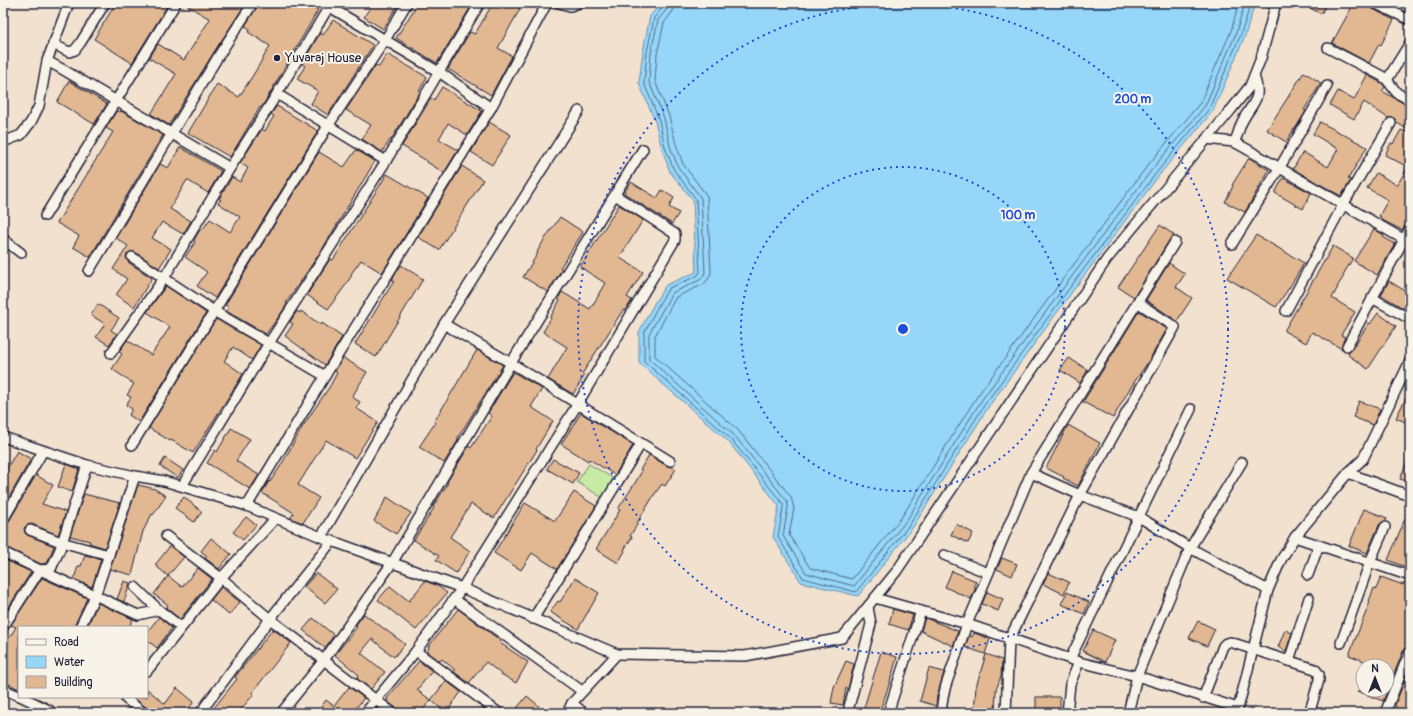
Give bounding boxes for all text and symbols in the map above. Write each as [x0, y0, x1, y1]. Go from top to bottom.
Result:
place label: Yuvaraj House [284, 50, 362, 66]
marker: Yuvaraj House [272, 53, 282, 63]
text: 200 m [1115, 92, 1152, 107]
text: 100 m [1001, 208, 1036, 223]
centre of rings [896, 322, 910, 336]
legend [18, 626, 148, 698]
text: Road [54, 635, 79, 650]
text: Water [54, 655, 85, 670]
north arrow [1355, 658, 1395, 698]
text: N [1371, 662, 1379, 675]
text: Building [54, 675, 93, 690]

